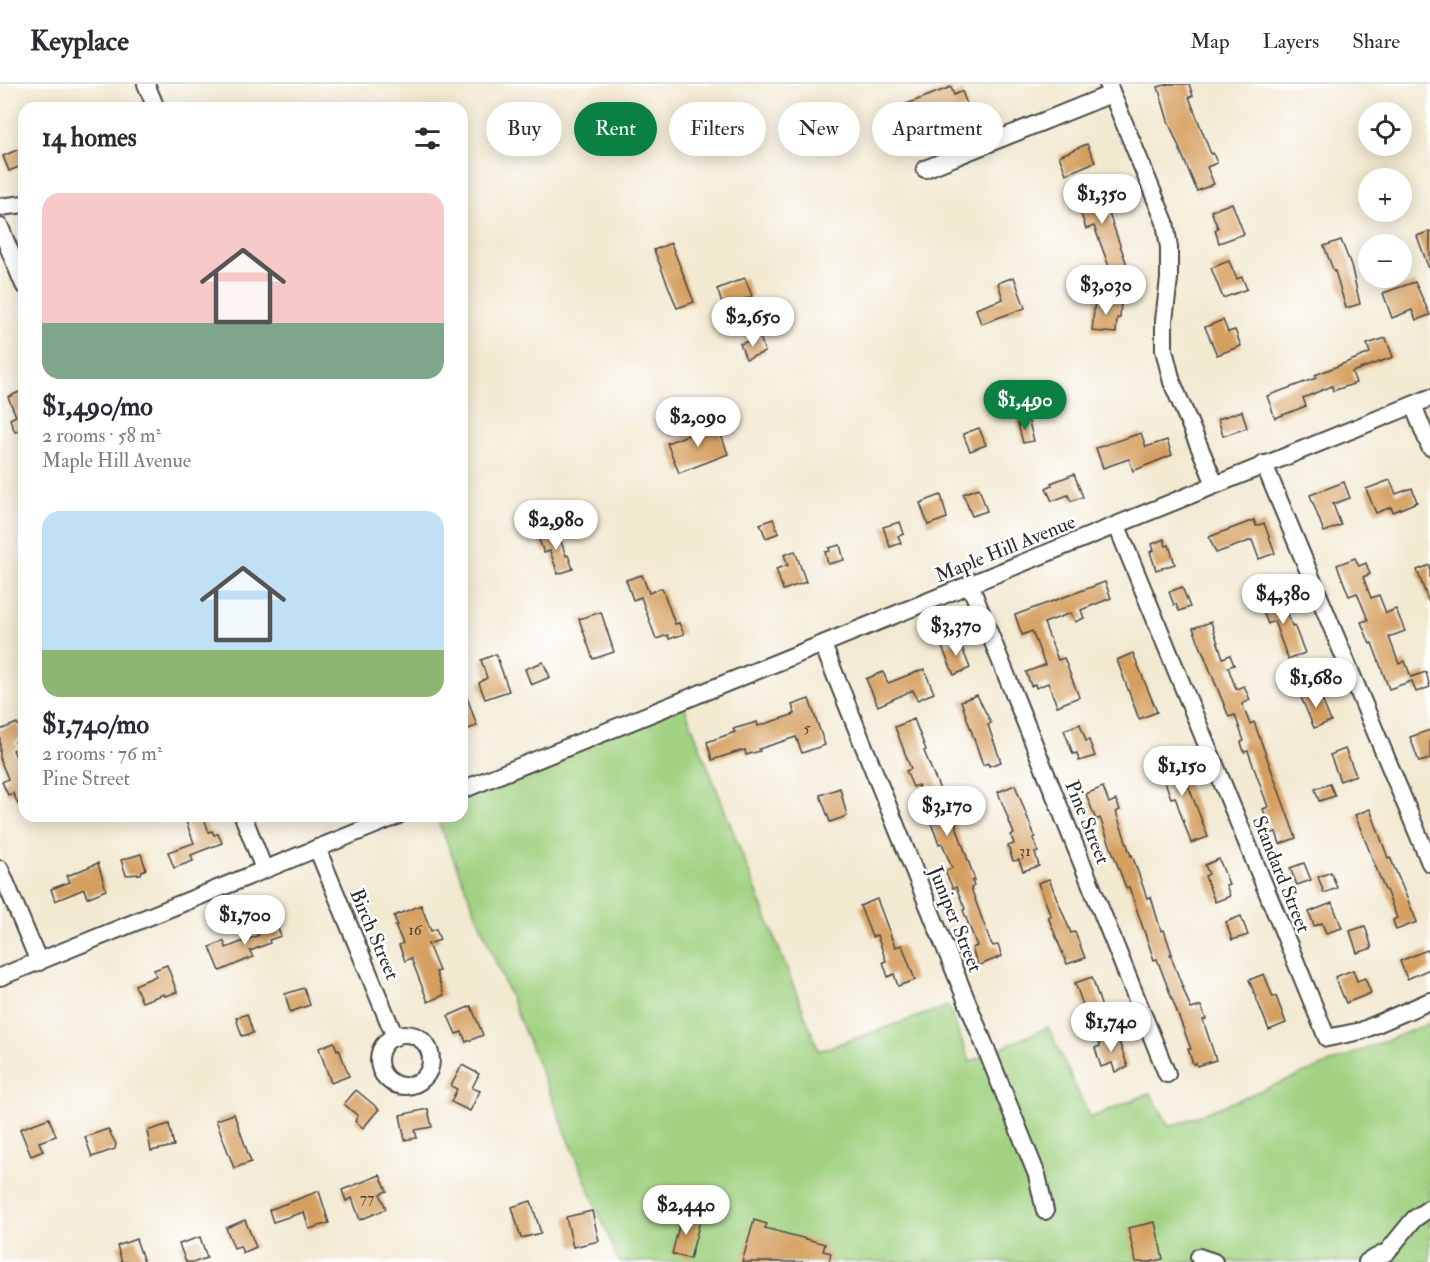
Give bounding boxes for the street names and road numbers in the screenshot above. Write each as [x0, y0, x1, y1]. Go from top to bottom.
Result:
street label: Maple Hill Avenue [931, 509, 1079, 589]
street label: Pine Street [1059, 777, 1116, 868]
street label: Standard Street [1247, 812, 1316, 937]
street label: Juniper Street [922, 862, 988, 977]
street label: Birch Street [344, 885, 405, 984]

